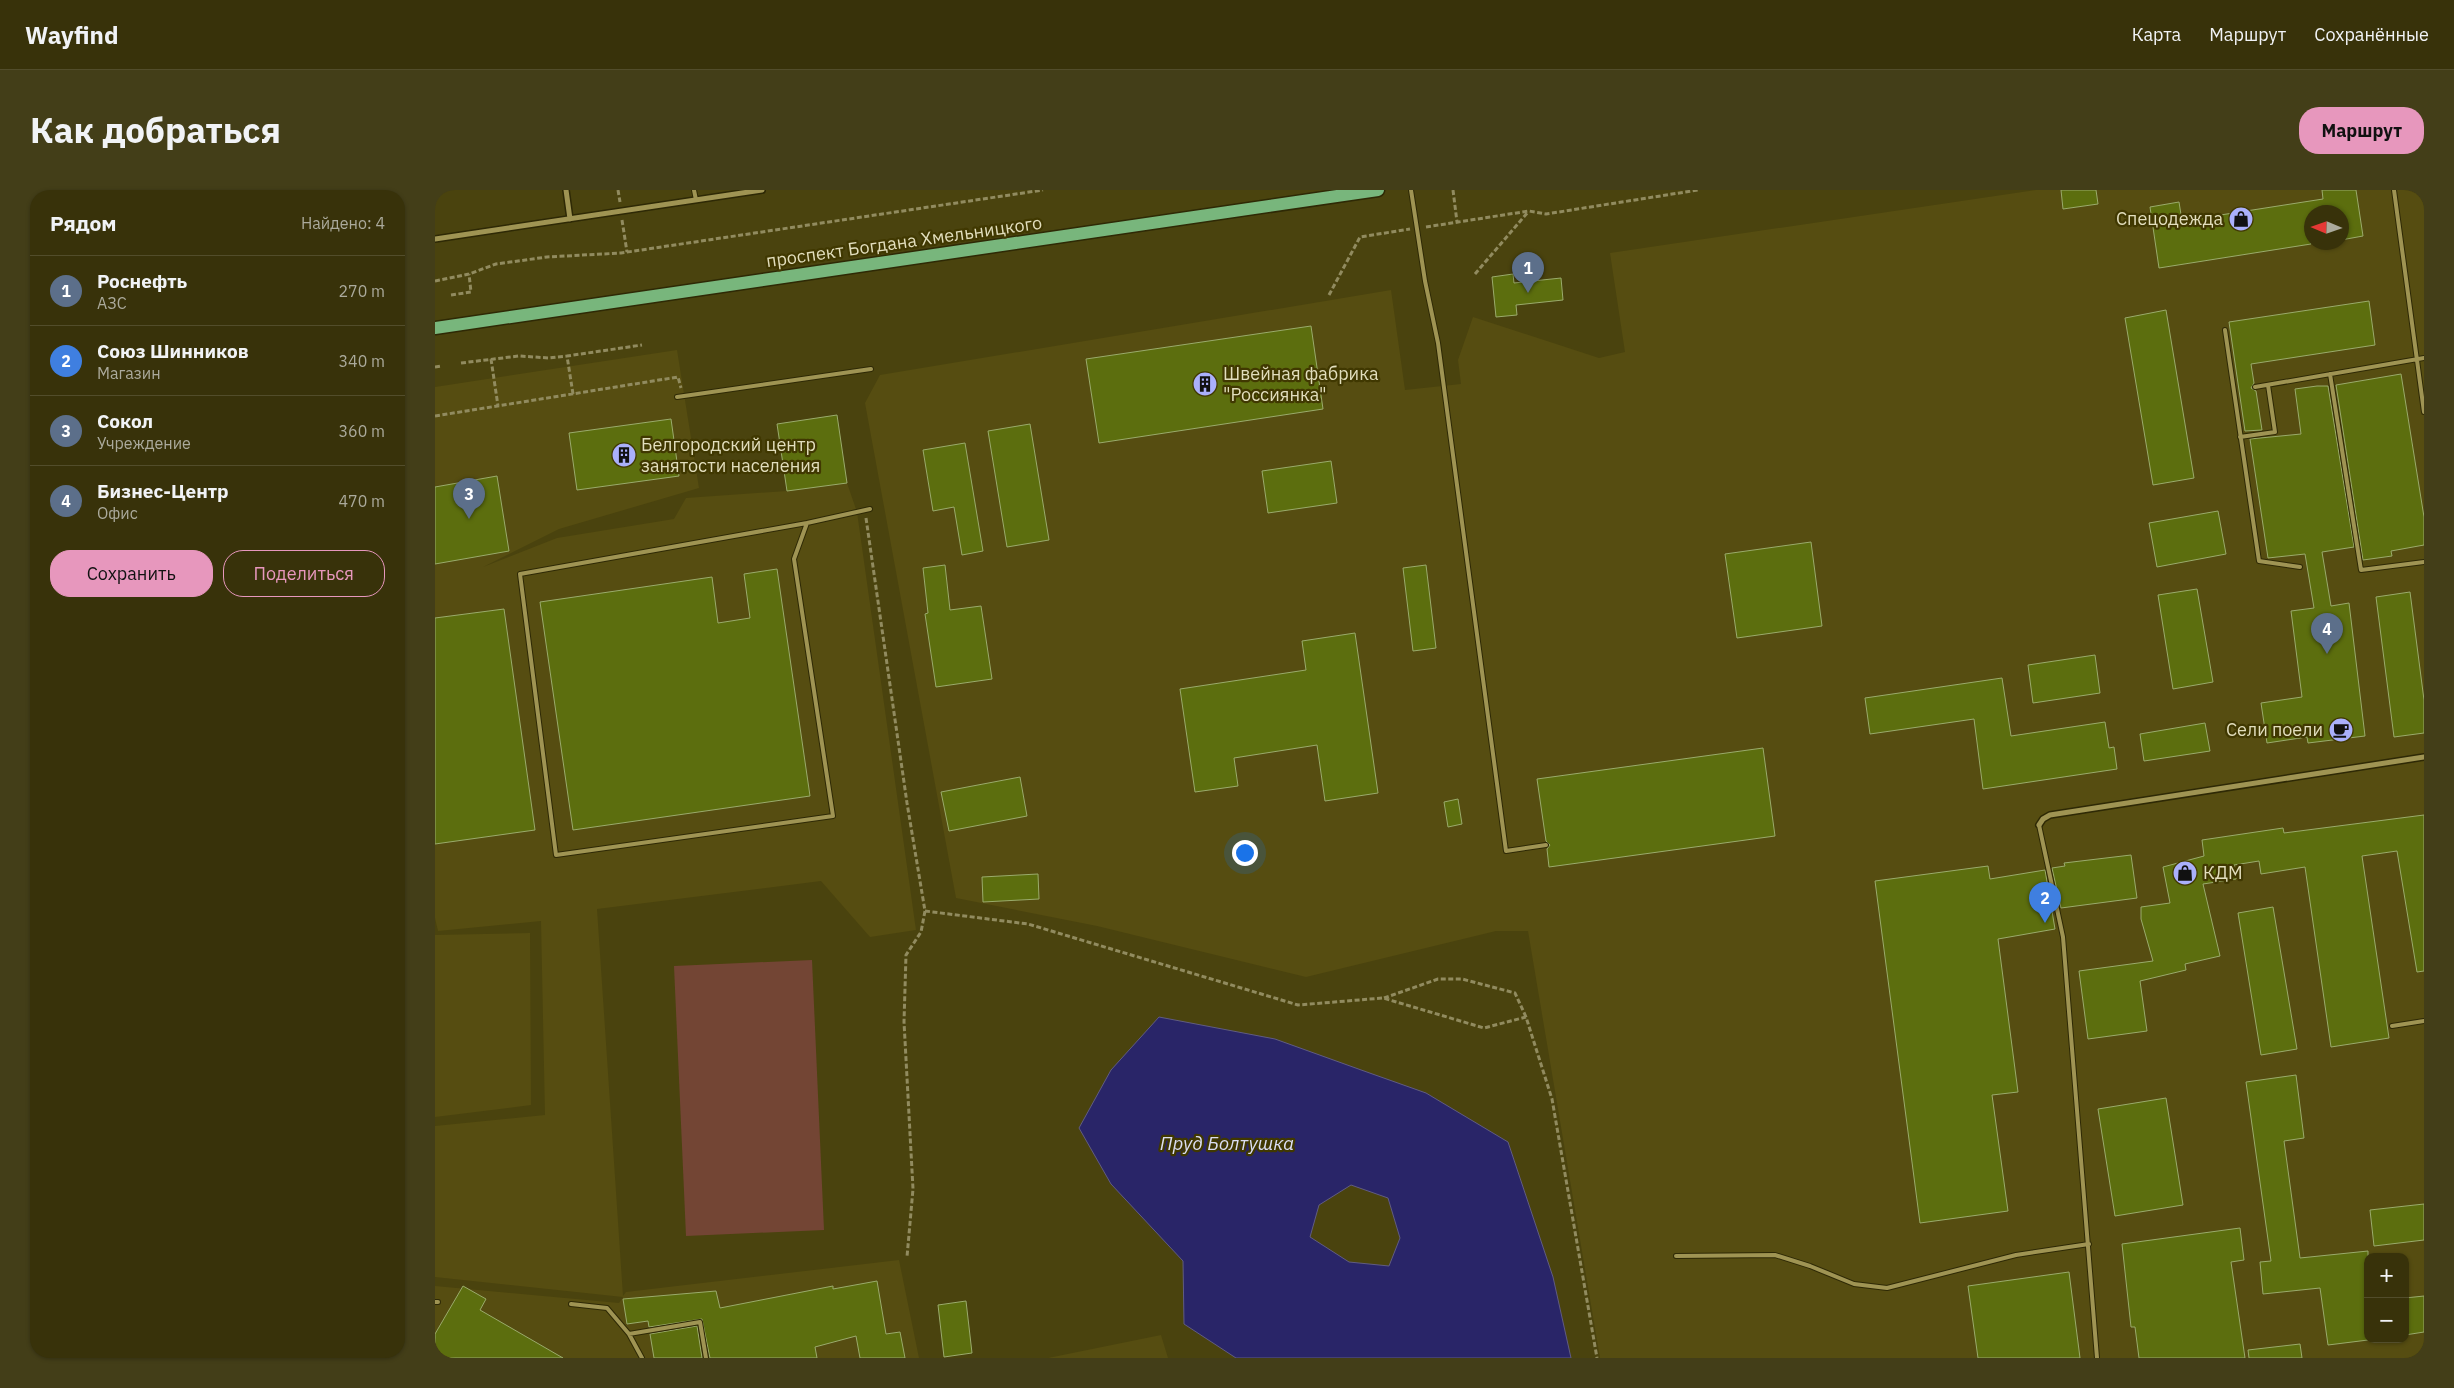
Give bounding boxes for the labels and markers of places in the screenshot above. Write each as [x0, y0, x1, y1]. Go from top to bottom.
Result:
shop icon: Спецодежда [2228, 206, 2254, 232]
place label: Спецодежда [2116, 207, 2223, 230]
pin: 1 [1512, 252, 1544, 293]
place label: Швейная фабрика "Россиянка" [1223, 362, 1379, 406]
building icon: Швейная фабрика "Россиянка" [1192, 371, 1218, 397]
place label: Белгородский центр занятости населения [641, 433, 820, 477]
building icon: Белгородский центр занятости населения [611, 442, 637, 468]
pin: 3 [453, 478, 485, 519]
pin: 4 [2311, 613, 2343, 654]
cafe icon: Сели поели [2328, 717, 2354, 743]
place label: Сели поели [2226, 718, 2323, 741]
shop icon: КДМ [2172, 860, 2198, 886]
place label: КДМ [2203, 861, 2243, 884]
pin: 2 [2029, 882, 2061, 923]

